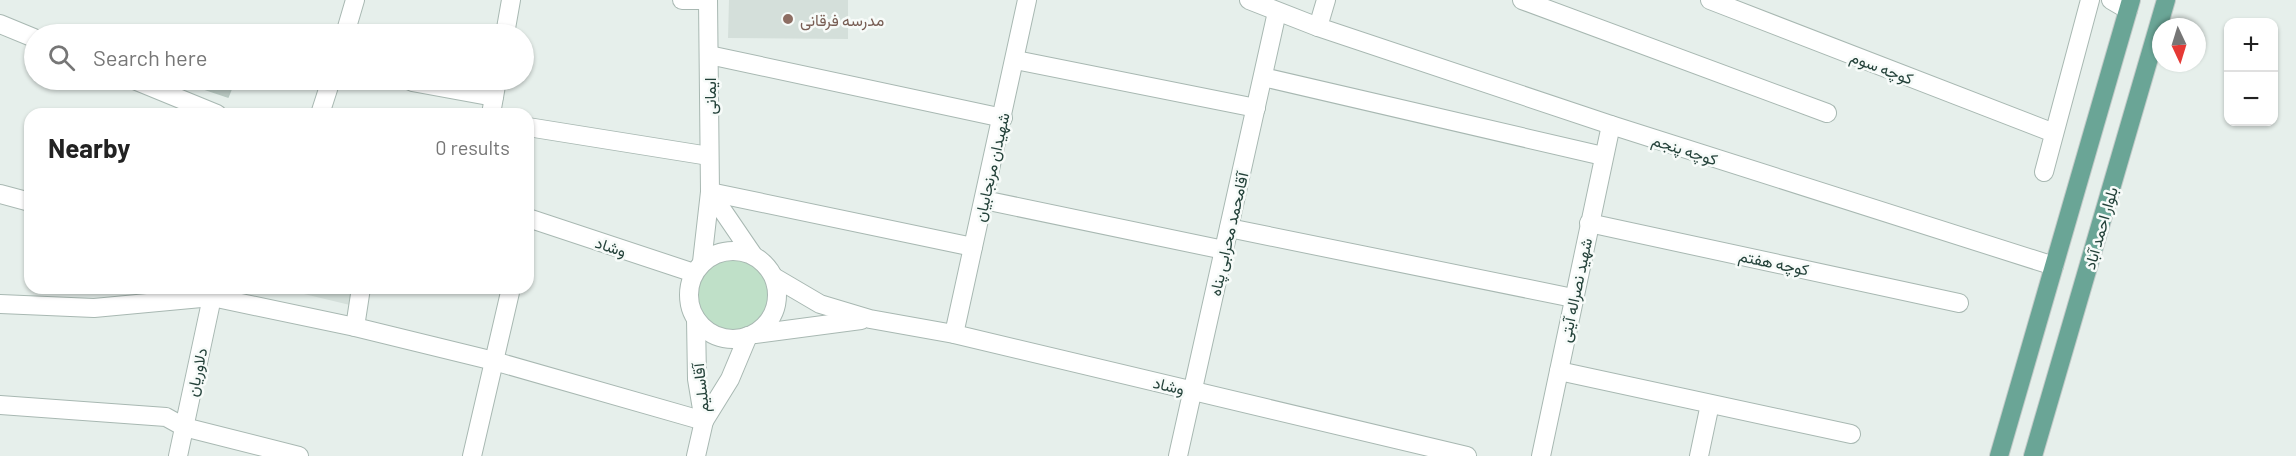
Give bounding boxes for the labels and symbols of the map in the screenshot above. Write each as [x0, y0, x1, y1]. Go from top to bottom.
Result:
place label: مدرسه فرقانی [800, 10, 884, 31]
marker: مدرسه فرقانی [781, 12, 795, 26]
north arrow [2152, 18, 2206, 72]
street label: کوچه سوم [1847, 46, 1916, 90]
street label: ایمانی [700, 78, 721, 115]
street label: شهیدان مرنجابیان [969, 111, 1015, 224]
street label: کوچه پنجم [1649, 129, 1720, 171]
street label: آقامحمد محرابی پناه [1205, 169, 1255, 298]
street label: بلوار احمد آباد [2079, 185, 2123, 272]
street label: وشاد [592, 232, 629, 262]
street label: شهید نصراله آیتی [1555, 236, 1597, 344]
street label: کوچه هفتم [1736, 245, 1811, 282]
street label: دلاوریان [182, 346, 212, 399]
street label: آقاسلیم [688, 361, 714, 414]
street label: وشاد [1151, 372, 1187, 400]

